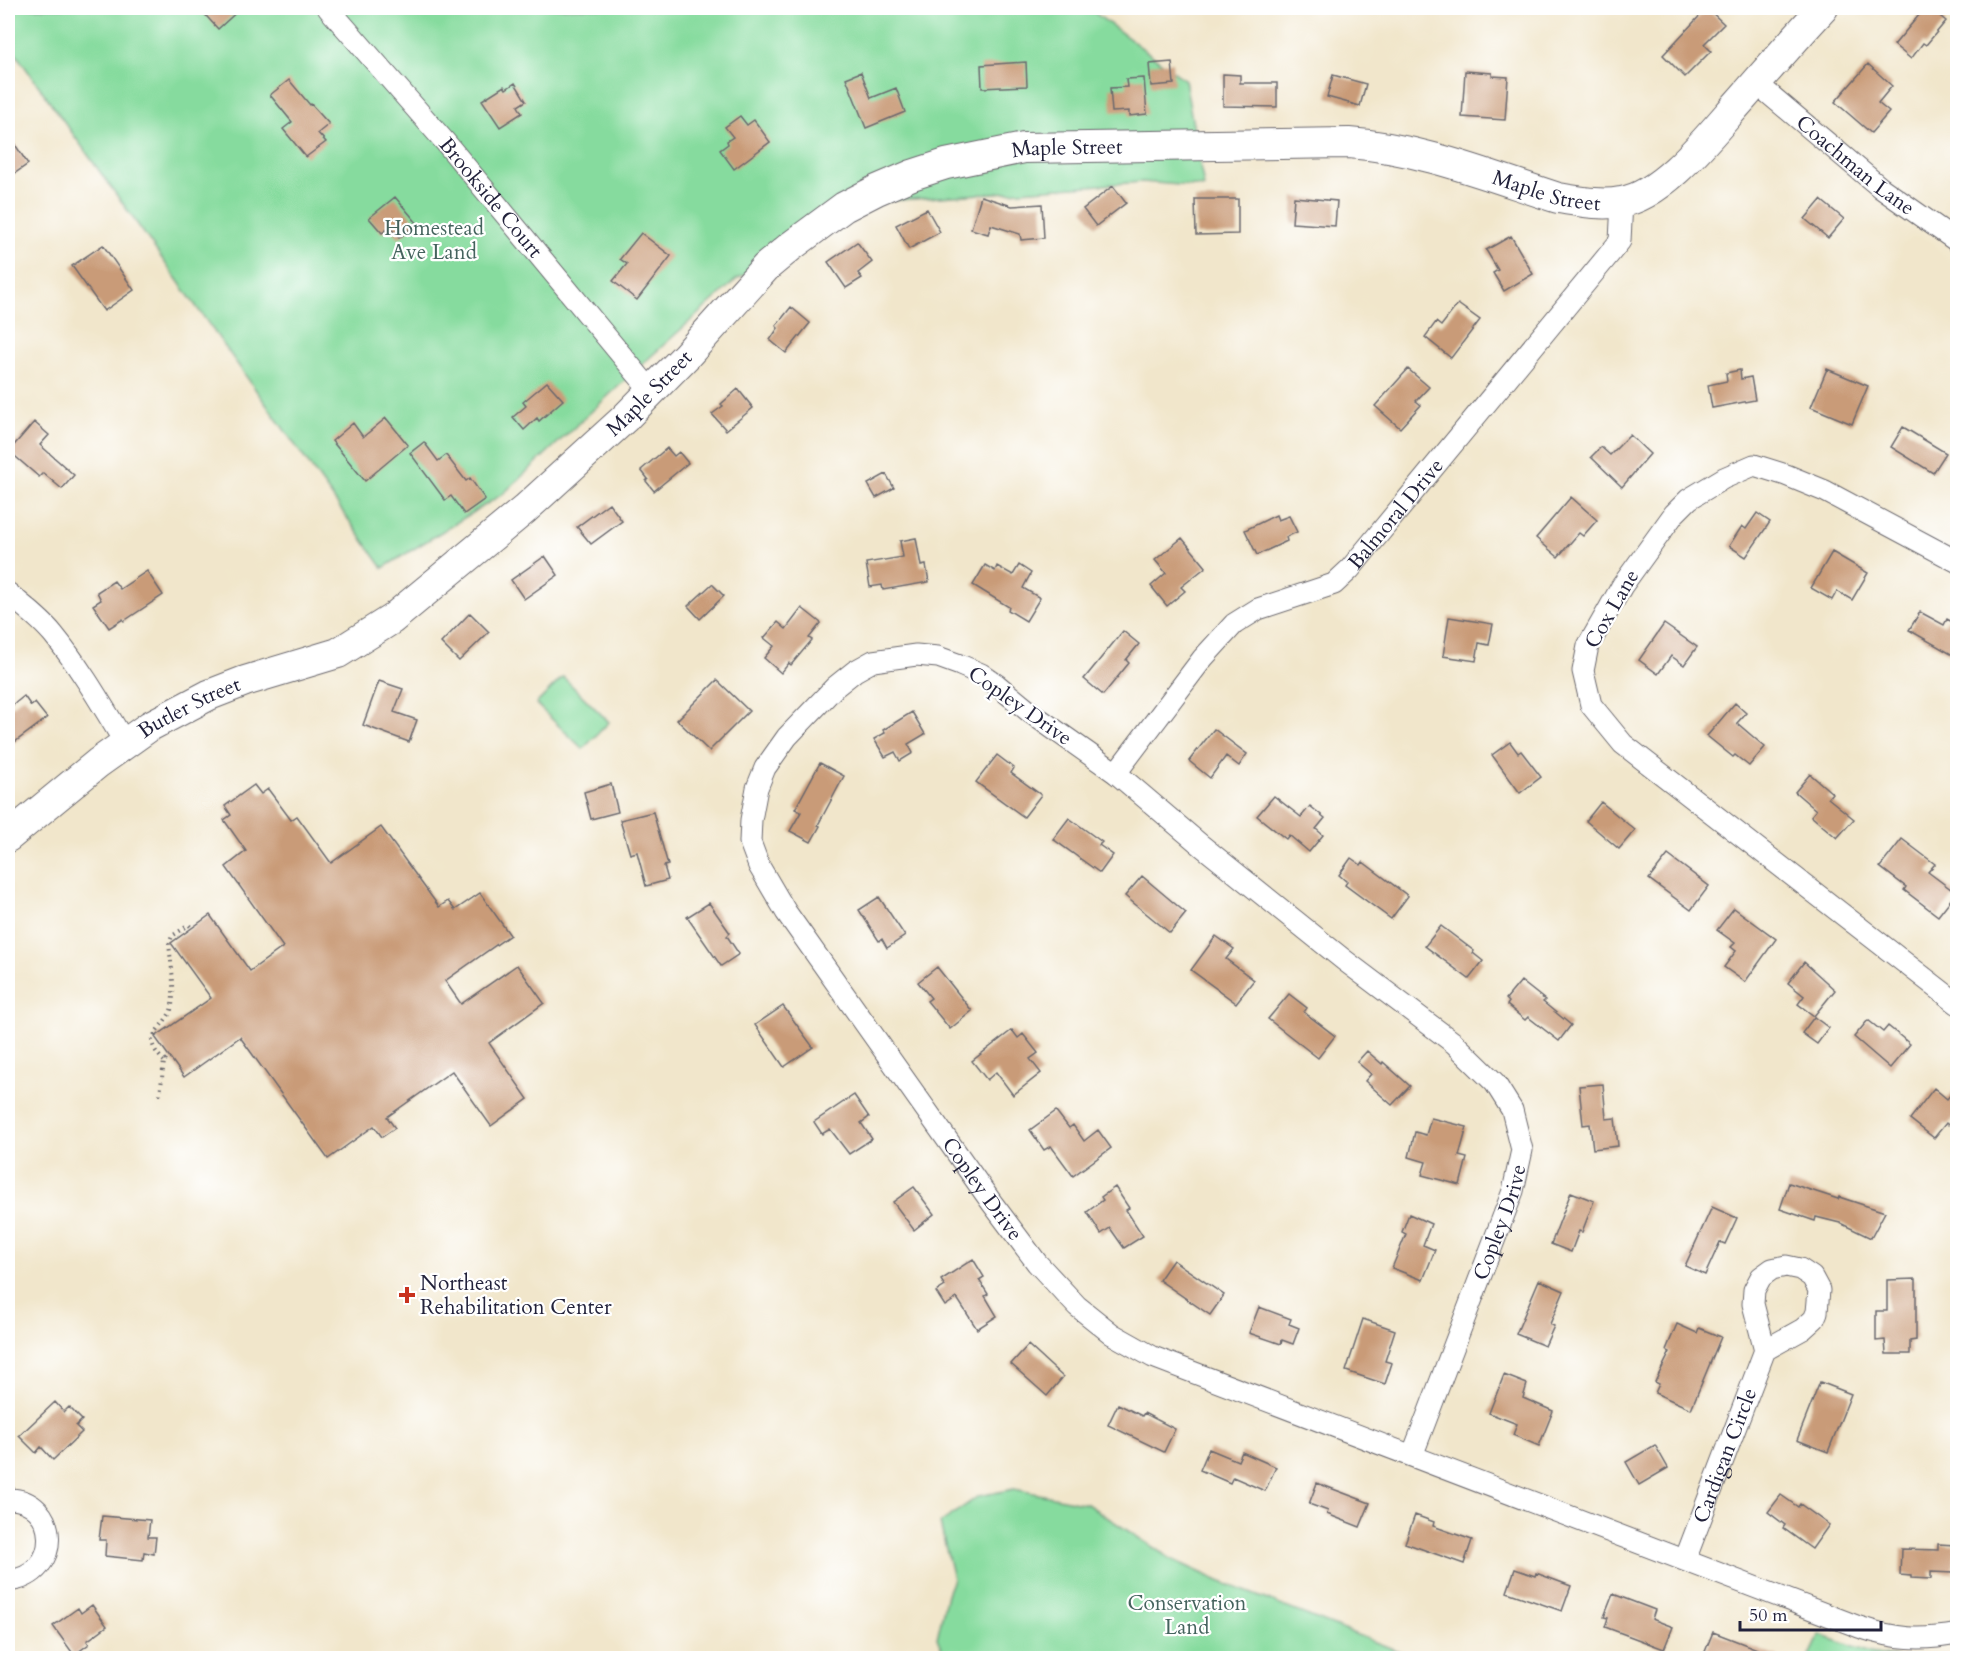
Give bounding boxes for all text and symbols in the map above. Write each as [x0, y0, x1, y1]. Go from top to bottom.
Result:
street label: Coachman Lane [1790, 108, 1921, 222]
street label: Brookside Court [433, 131, 550, 264]
street label: Maple Street [1009, 132, 1123, 165]
street label: Maple Street [1489, 163, 1602, 218]
park label: Homestead Ave Land [384, 214, 484, 267]
street label: Maple Street [600, 343, 699, 443]
street label: Balmoral Drive [1341, 452, 1450, 576]
street label: Cox Lane [1578, 564, 1646, 654]
street label: Copley Drive [962, 659, 1078, 753]
street label: Butler Street [132, 670, 245, 745]
street label: Copley Drive [935, 1131, 1030, 1246]
street label: Copley Drive [1466, 1162, 1533, 1284]
place label: Northeast Rehabilitation Center [420, 1269, 612, 1322]
marker: Northeast Rehabilitation Center [398, 1286, 416, 1304]
street label: Cardigan Circle [1686, 1384, 1764, 1527]
park label: Conservation Land [1127, 1589, 1247, 1642]
scale bar [1740, 1594, 1881, 1632]
text: 50 m [1749, 1603, 1788, 1628]

